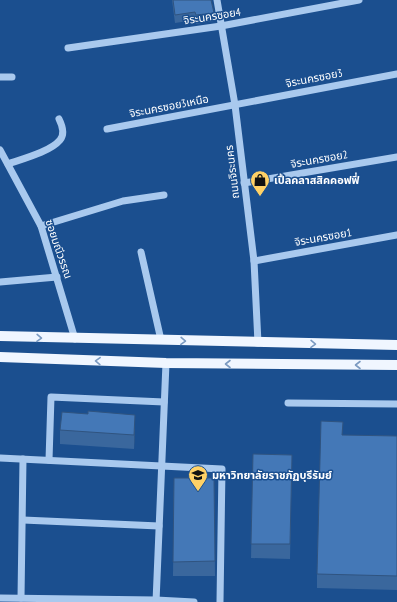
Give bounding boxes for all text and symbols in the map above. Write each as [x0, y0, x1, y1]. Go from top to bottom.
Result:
street label: จิระนครซอย4 [182, 5, 242, 27]
street label: จิระนครซอย3 [284, 66, 344, 90]
street label: จิระนครซอย3เหนือ [128, 91, 210, 121]
street label: ถนนจิระนคร [222, 144, 242, 200]
street label: จิระนครซอย2 [289, 147, 349, 171]
shop icon: เปิ้ลคลาสสิคคอฟฟี่ [249, 169, 271, 197]
place label: เปิ้ลคลาสสิคคอฟฟี่ [274, 172, 360, 187]
street label: ซอยมณีวรรณ [42, 217, 76, 281]
street label: จิระนครซอย1 [293, 225, 353, 249]
one-way arrow [36, 333, 42, 342]
one-way arrow [180, 337, 186, 345]
one-way arrow [310, 340, 316, 348]
one-way arrow [95, 356, 101, 365]
one-way arrow [225, 360, 231, 368]
one-way arrow [355, 361, 361, 369]
school or university icon: มหาวิทยาลัยราชภัฏบุรีรัมย์ [187, 464, 209, 492]
place label: มหาวิทยาลัยราชภัฏบุรีรัมย์ [212, 468, 332, 482]

